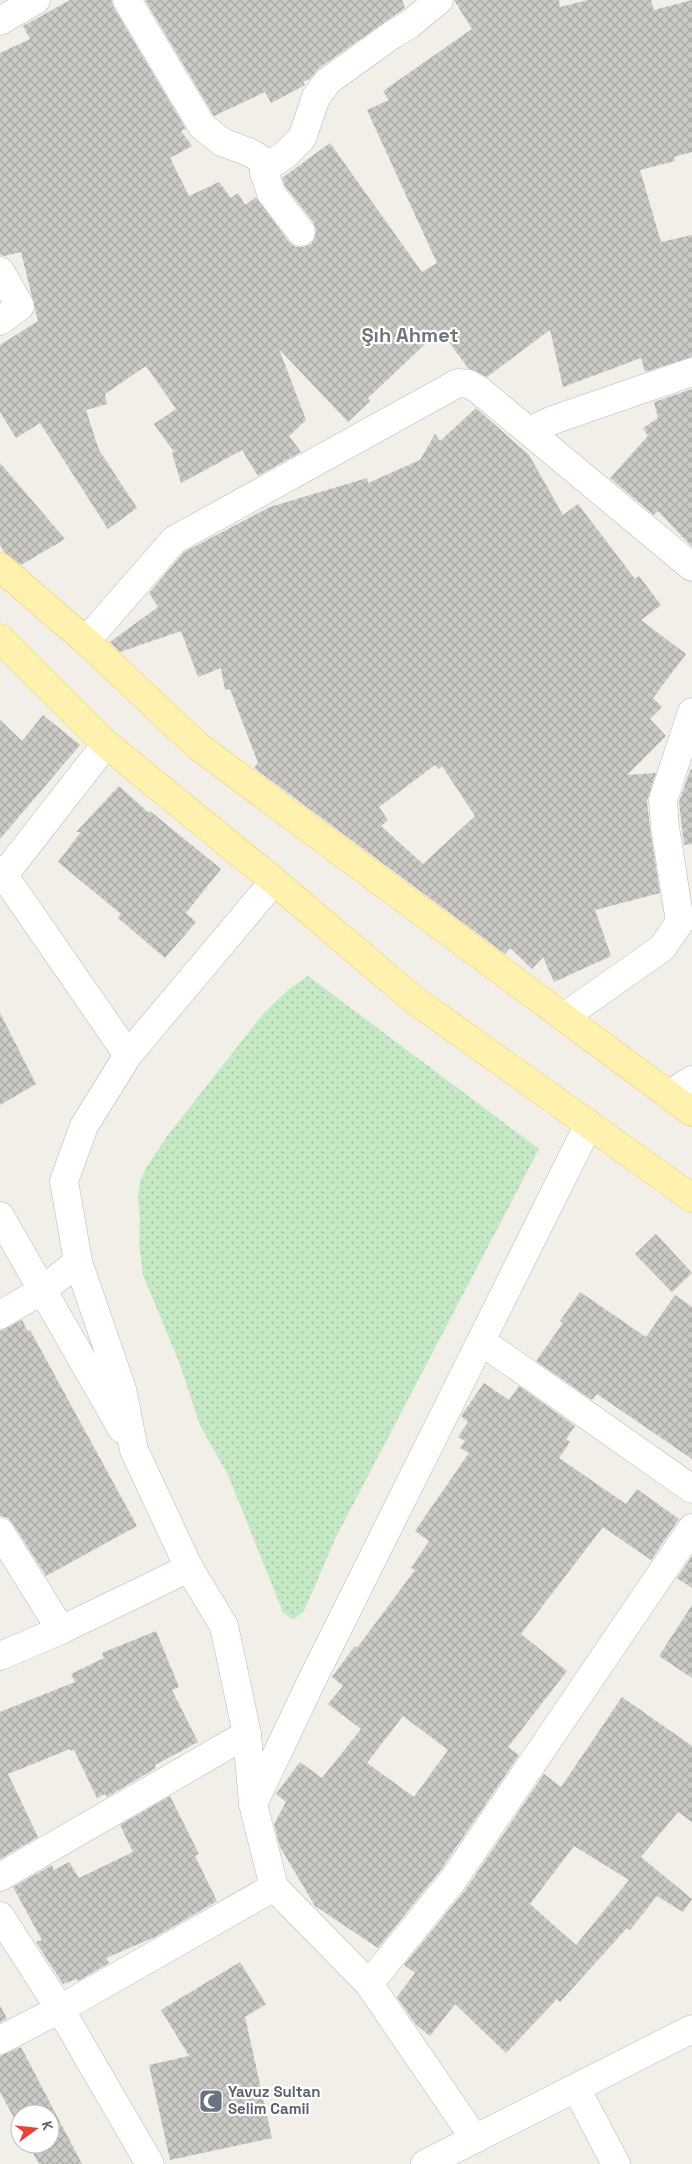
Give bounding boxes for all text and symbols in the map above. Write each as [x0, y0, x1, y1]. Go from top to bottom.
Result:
district label: Şıh Ahmet [361, 322, 459, 348]
place label: Yavuz Sultan Selim Camii [228, 2082, 320, 2118]
mosque icon: Yavuz Sultan Selim Camii [198, 2088, 224, 2114]
north arrow [10, 2104, 60, 2154]
text: K [38, 2119, 57, 2132]

